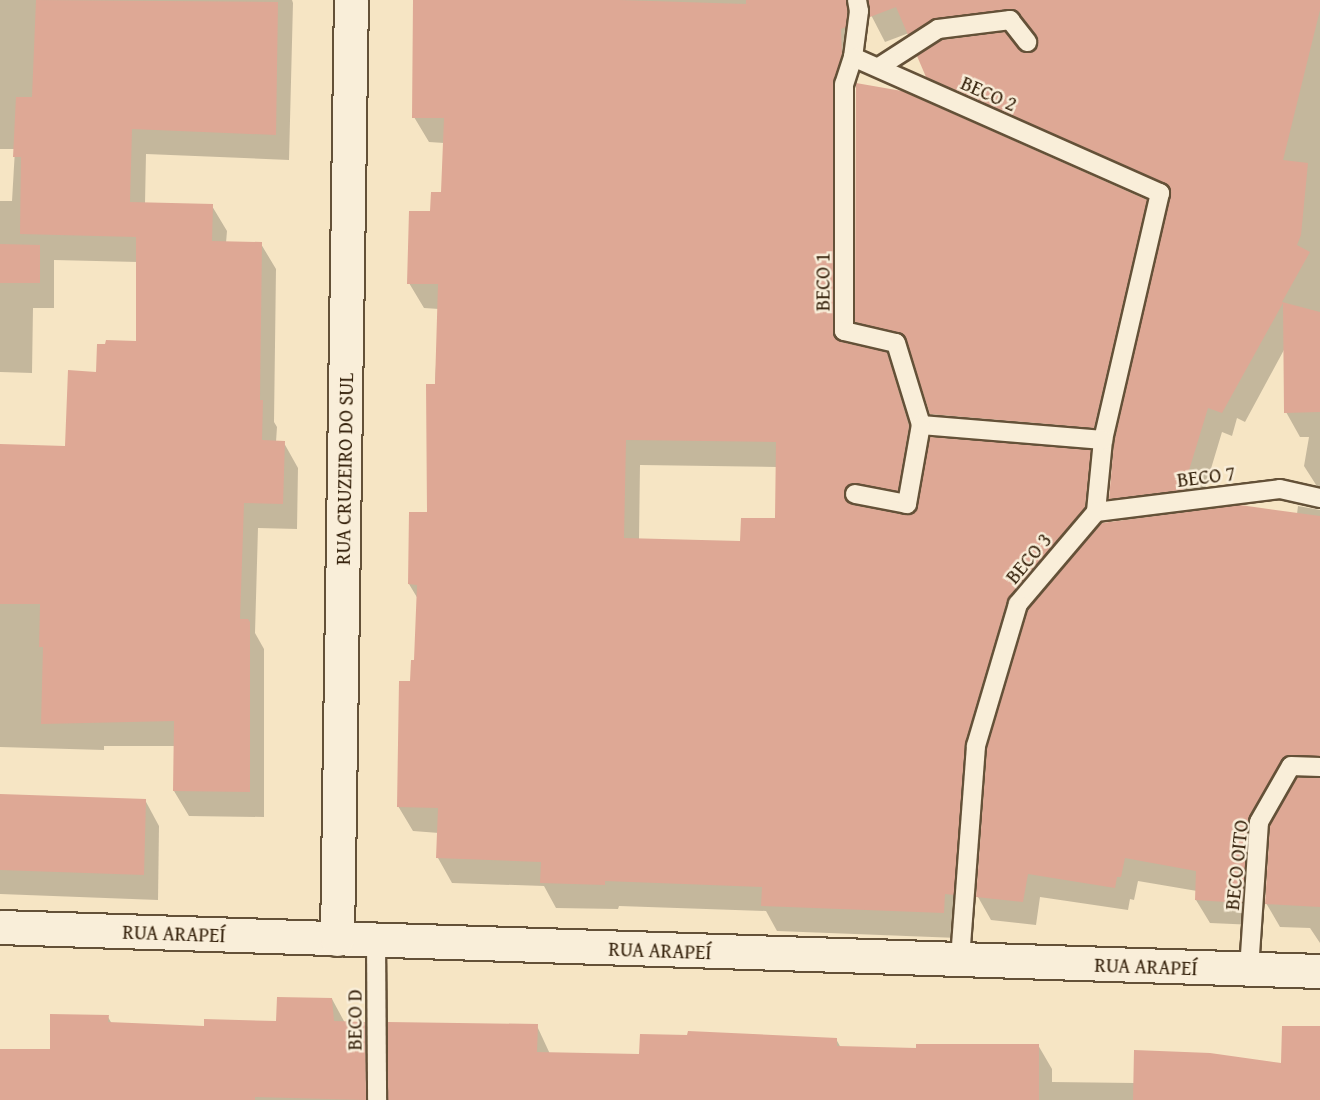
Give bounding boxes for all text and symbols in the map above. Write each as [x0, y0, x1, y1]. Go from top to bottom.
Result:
street label: BECO 2 [957, 70, 1021, 116]
street label: BECO 1 [810, 253, 834, 311]
street label: RUA CRUZEIRO DO SUL [330, 373, 358, 565]
street label: BECO 7 [1176, 461, 1236, 491]
street label: BECO 3 [1000, 528, 1056, 588]
street label: BECO OITO [1219, 819, 1253, 911]
street label: RUA ARAPEÍ [122, 919, 226, 947]
street label: RUA ARAPEÍ [608, 936, 712, 964]
street label: RUA ARAPEÍ [1094, 952, 1198, 980]
street label: BECO D [342, 989, 366, 1051]

